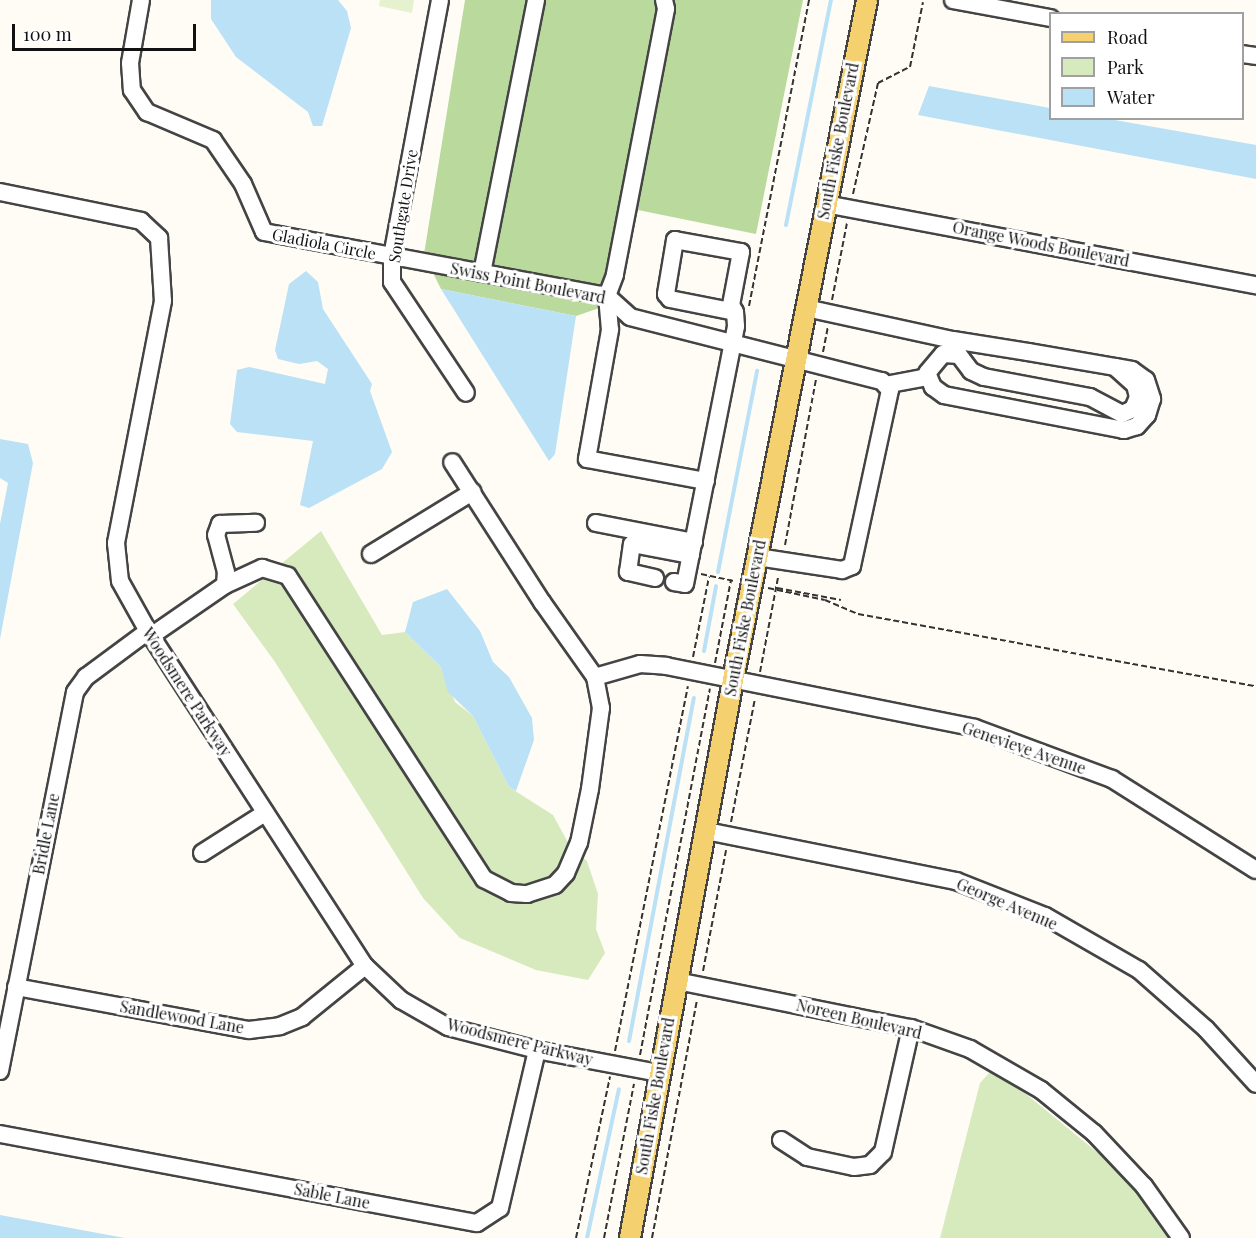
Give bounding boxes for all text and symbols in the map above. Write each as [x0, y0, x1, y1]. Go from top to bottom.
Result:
scale bar [15, 12, 200, 50]
legend [1049, 12, 1244, 120]
text: 100 m [23, 22, 72, 46]
text: Road [1107, 25, 1148, 49]
text: Park [1107, 55, 1144, 79]
street label: South Fiske Boulevard [813, 61, 863, 221]
text: Water [1107, 85, 1155, 109]
street label: Southgate Drive [385, 148, 421, 264]
street label: Orange Woods Boulevard [951, 217, 1131, 271]
street label: Gladiola Circle [270, 225, 378, 263]
street label: Swiss Point Boulevard [449, 258, 607, 308]
street label: South Fiske Boulevard [720, 538, 770, 698]
street label: Woodsmere Parkway [138, 624, 236, 760]
street label: Genevieve Avenue [959, 718, 1089, 778]
street label: Bridle Lane [29, 792, 63, 876]
street label: George Avenue [953, 874, 1061, 934]
street label: Noreen Boulevard [794, 995, 924, 1043]
street label: Sandlewood Lane [118, 997, 246, 1037]
street label: Woodsmere Parkway [445, 1015, 595, 1069]
street label: South Fiske Boulevard [632, 1016, 678, 1176]
street label: Sable Lane [292, 1179, 372, 1213]

